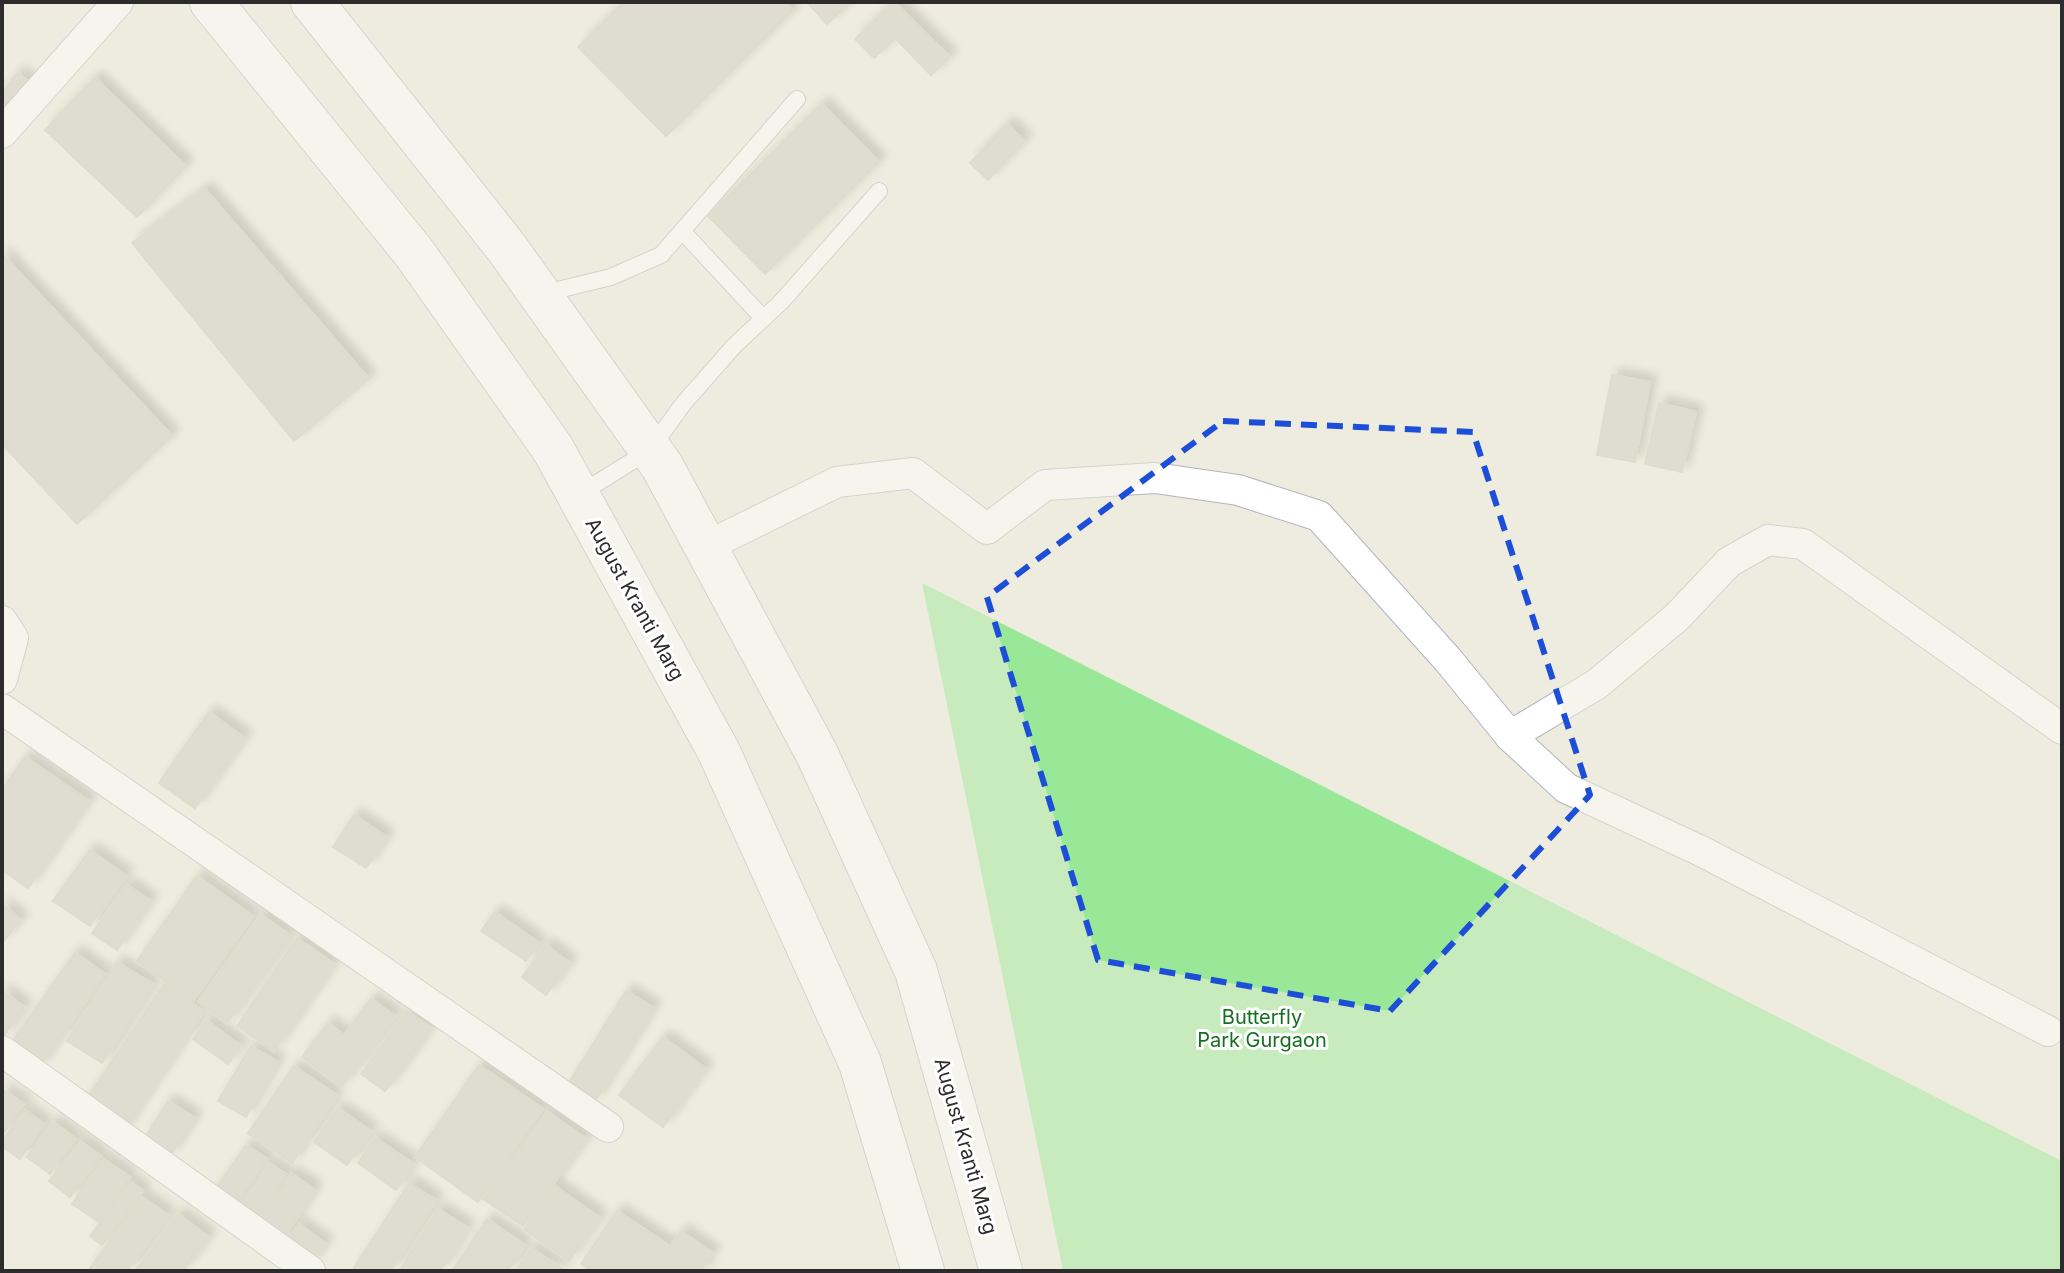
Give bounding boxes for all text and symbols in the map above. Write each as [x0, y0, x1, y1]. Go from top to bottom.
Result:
street label: August Kranti Marg [580, 513, 690, 685]
park label: Butterfly Park Gurgaon [1197, 1005, 1327, 1052]
street label: August Kranti Marg [929, 1055, 1003, 1237]

